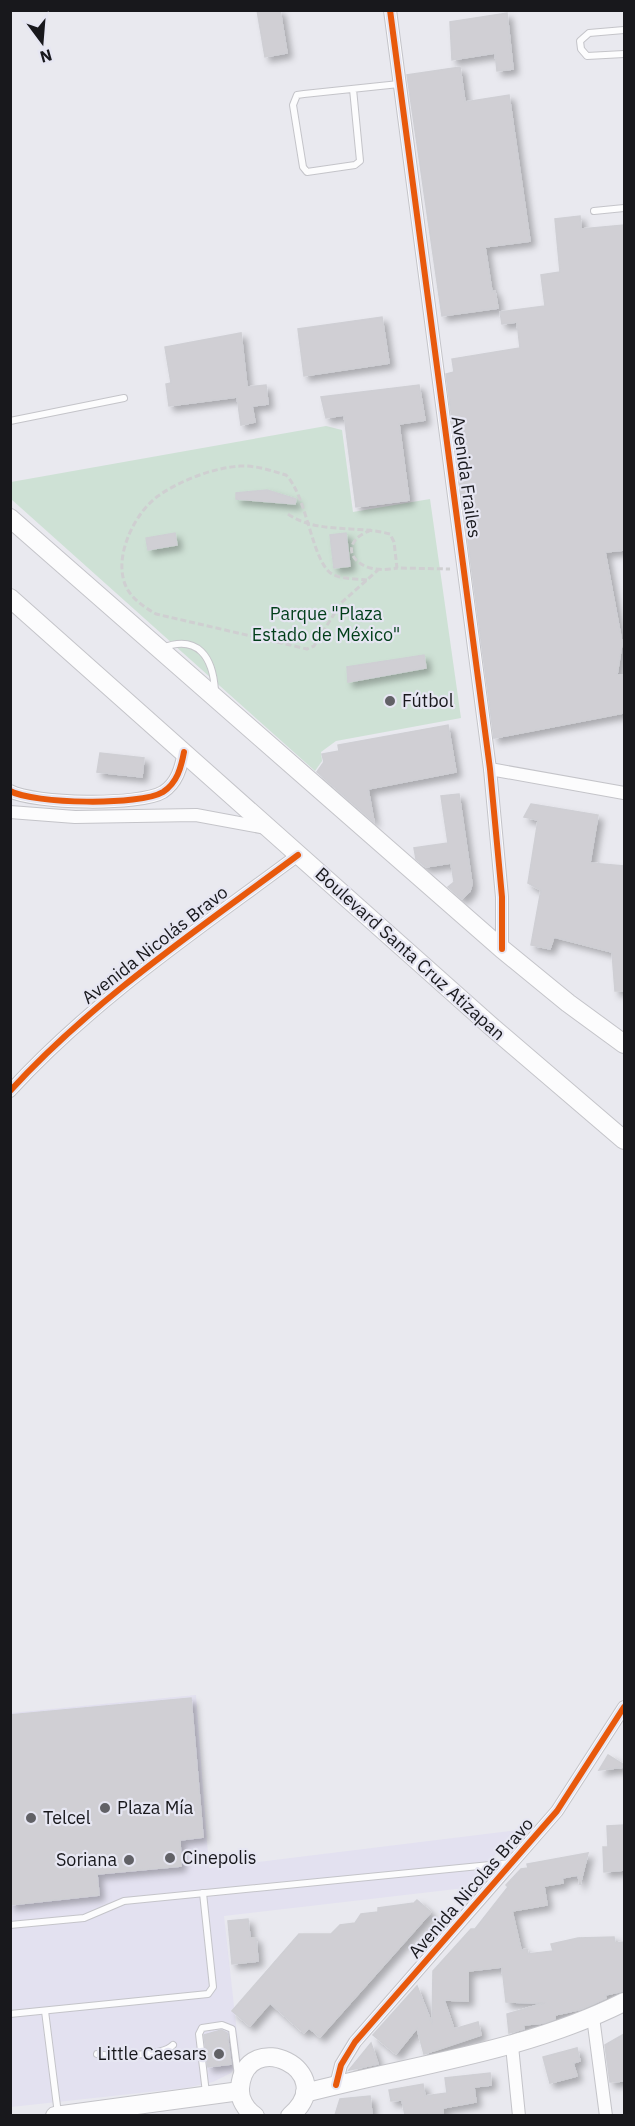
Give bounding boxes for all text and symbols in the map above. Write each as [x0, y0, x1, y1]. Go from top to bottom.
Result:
north arrow [12, 12, 72, 72]
text: N [38, 45, 54, 68]
street label: Avenida Frailes [447, 415, 486, 539]
park label: Parque "Plaza Estado de México" [252, 602, 400, 646]
place label: Fútbol [402, 689, 454, 712]
marker: Fútbol [383, 694, 397, 708]
street label: Boulevard Santa Cruz Atizapan [311, 862, 510, 1045]
street label: Avenida Nicolás Bravo [77, 880, 232, 1009]
place label: Plaza Mía [117, 1796, 194, 1819]
marker: Plaza Mía [98, 1801, 112, 1815]
place label: Telcel [43, 1806, 91, 1829]
marker: Telcel [24, 1811, 38, 1825]
street label: Avenida Nicolas Bravo [403, 1813, 538, 1963]
place label: Cinepolis [182, 1846, 256, 1869]
place label: Soriana [56, 1848, 117, 1871]
marker: Cinepolis [163, 1851, 177, 1865]
marker: Soriana [122, 1853, 136, 1867]
place label: Little Caesars [98, 2042, 207, 2065]
marker: Little Caesars [212, 2047, 226, 2061]

